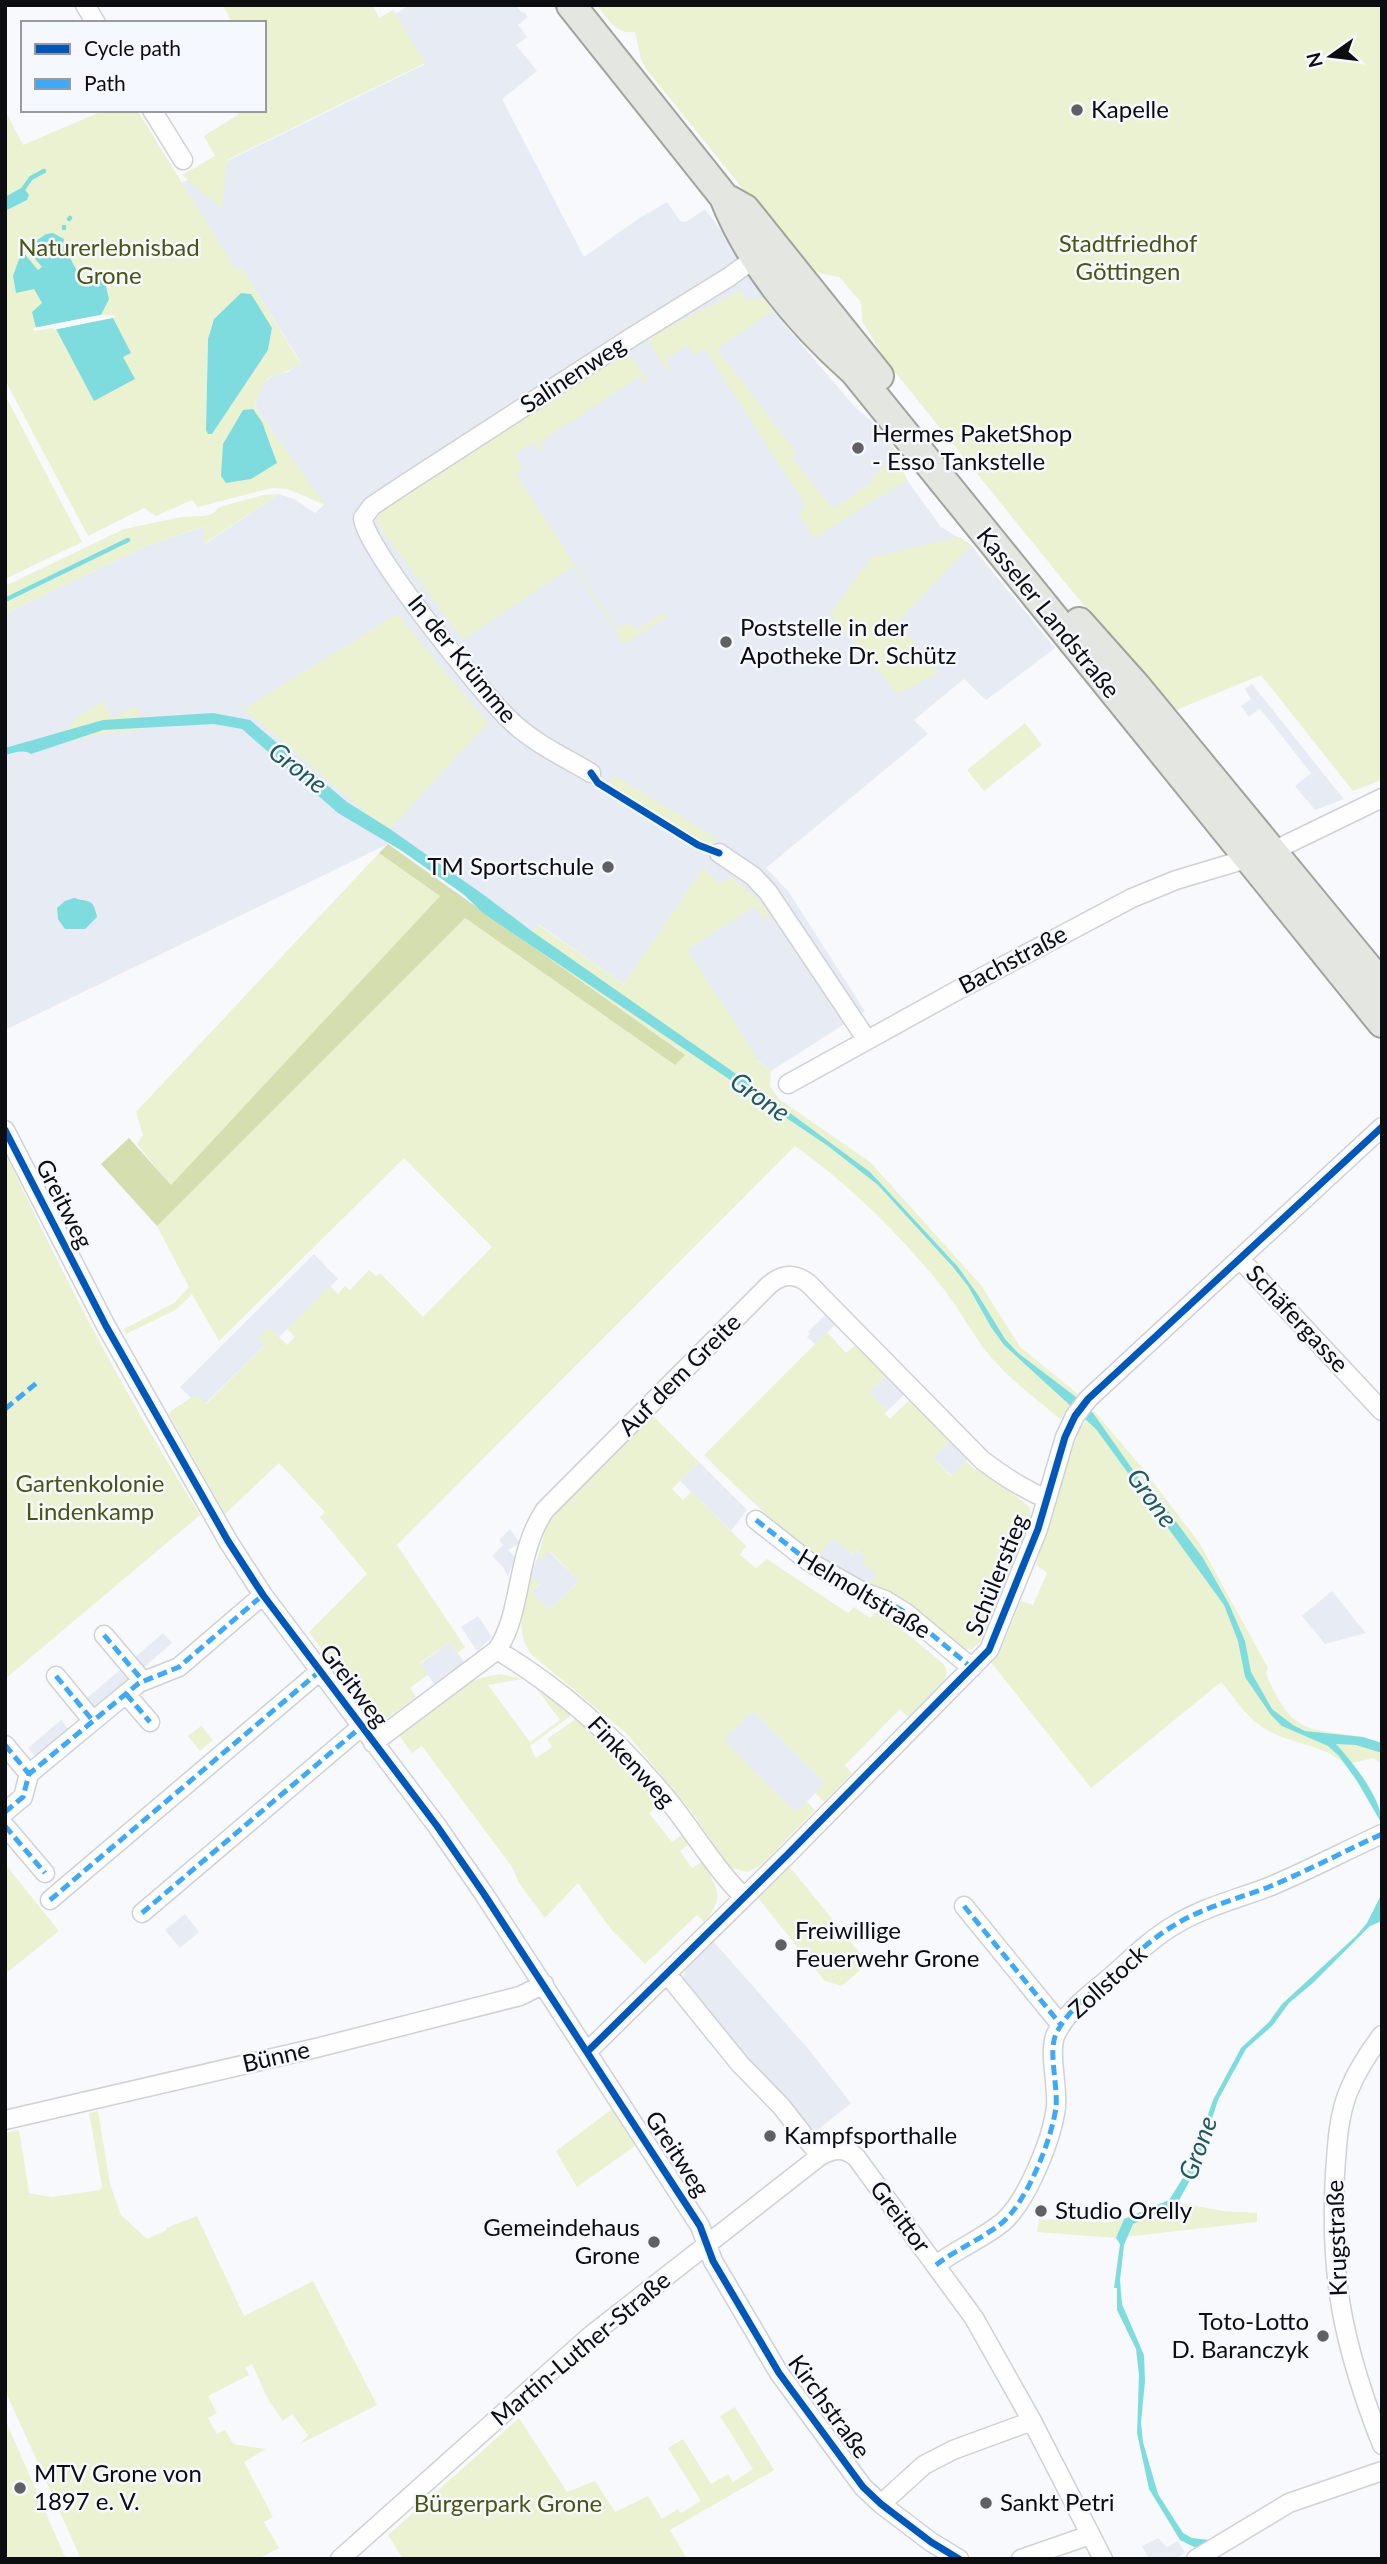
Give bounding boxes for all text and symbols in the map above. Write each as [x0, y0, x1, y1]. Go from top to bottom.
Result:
legend [21, 21, 266, 112]
north arrow [1296, 21, 1366, 91]
text: Cycle path [84, 35, 181, 60]
text: N [1301, 50, 1327, 70]
text: Path [84, 70, 126, 95]
place label: Kapelle [1091, 94, 1169, 123]
marker: Kapelle [1069, 102, 1085, 118]
park label: Stadtfriedhof Göttingen [1059, 228, 1198, 285]
park label: Naturerlebnisbad Grone [18, 232, 200, 289]
street label: Salinenweg [514, 329, 630, 418]
place label: Hermes PaketShop - Esso Tankstelle [872, 418, 1072, 475]
marker: Hermes PaketShop - Esso Tankstelle [850, 440, 866, 456]
street label: Kasseler Landstraße [971, 521, 1127, 703]
street label: In der Krümme [403, 588, 524, 728]
place label: Poststelle in der Apotheke Dr. Schütz [740, 612, 956, 669]
marker: Poststelle in der Apotheke Dr. Schütz [718, 634, 734, 650]
water label: Grone [263, 734, 334, 800]
place label: TM Sportschule [427, 851, 594, 880]
marker: TM Sportschule [600, 859, 616, 875]
street label: Bachstraße [953, 918, 1071, 999]
water label: Grone [725, 1064, 797, 1128]
street label: Greitweg [31, 1154, 100, 1253]
street label: Schäfergasse [1241, 1258, 1355, 1378]
street label: Auf dem Greite [612, 1307, 746, 1441]
water label: Grone [1121, 1461, 1185, 1533]
park label: Gartenkolonie Lindenkamp [16, 1468, 164, 1525]
street label: Schülerstieg [958, 1509, 1033, 1639]
street label: Helmoltstraße [793, 1542, 937, 1644]
street label: Greitweg [315, 1638, 396, 1732]
street label: Finkenweg [583, 1709, 682, 1813]
place label: Freiwillige Feuerwehr Grone [795, 1915, 979, 1972]
marker: Freiwillige Feuerwehr Grone [773, 1937, 789, 1953]
street label: Zollstock [1062, 1938, 1153, 2023]
street label: Bünne [239, 2034, 312, 2077]
street label: Greitweg [640, 2105, 717, 2202]
water label: Grone [1171, 2111, 1223, 2184]
place label: Kampfsporthalle [784, 2120, 957, 2149]
marker: Kampfsporthalle [762, 2128, 778, 2144]
street label: Greittor [865, 2174, 938, 2258]
street label: Krugstraße [1319, 2179, 1352, 2297]
place label: Studio Orelly [1055, 2195, 1193, 2224]
marker: Studio Orelly [1033, 2203, 1049, 2219]
place label: Gemeindehaus Grone [483, 2212, 640, 2269]
marker: Gemeindehaus Grone [646, 2234, 662, 2250]
street label: Martin-Luther-Straße [485, 2265, 675, 2431]
place label: Toto-Lotto D. Baranczyk [1171, 2306, 1310, 2363]
marker: Toto-Lotto D. Baranczyk [1315, 2328, 1331, 2344]
street label: Kirchstraße [783, 2349, 877, 2464]
place label: MTV Grone von 1897 e. V. [34, 2458, 202, 2515]
marker: MTV Grone von 1897 e. V. [12, 2480, 28, 2496]
place label: Sankt Petri [1000, 2487, 1115, 2516]
park label: Bürgerpark Grone [414, 2488, 602, 2517]
marker: Sankt Petri [978, 2495, 994, 2511]

